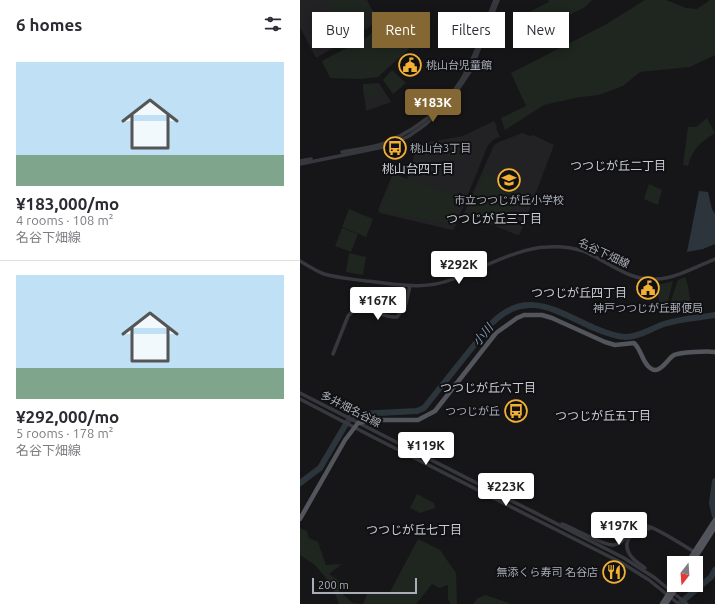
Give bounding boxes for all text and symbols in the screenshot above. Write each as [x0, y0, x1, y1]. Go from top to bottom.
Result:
chip: Buy [312, 12, 364, 48]
chip: Rent [372, 12, 430, 48]
chip: Filters [438, 12, 505, 48]
chip: New [513, 12, 569, 48]
icon: filters [262, 13, 284, 35]
text: 6 homes [16, 15, 82, 34]
public building icon: 桃山台児童館 [397, 52, 423, 78]
place label: 桃山台児童館 [426, 59, 492, 71]
icon: home [114, 88, 186, 160]
pin: ¥183K [405, 89, 461, 123]
text: ¥183K [414, 95, 452, 109]
bus stop icon: 桃山台3丁目 [382, 135, 408, 161]
place label: 桃山台3丁目 [410, 142, 471, 154]
district label: つつじが丘二丁目 [570, 159, 666, 172]
district label: 桃山台四丁目 [382, 162, 454, 175]
school or university icon: 市立つつじが丘小学校 [496, 167, 522, 193]
text: ¥183,000/mo [16, 194, 119, 213]
place label: 市立つつじが丘小学校 [454, 194, 564, 206]
district label: つつじが丘三丁目 [446, 212, 542, 225]
text: 4 rooms · 108 m² [16, 213, 113, 227]
text: 名谷下畑線 [16, 230, 81, 244]
street label: 名谷下畑線 [577, 236, 631, 270]
pin: ¥292K [431, 251, 487, 285]
text: ¥292K [440, 257, 478, 271]
public building icon: 神戸つつじが丘郵便局 [635, 275, 661, 301]
district label: つつじが丘四丁目 [531, 286, 627, 299]
pin: ¥167K [350, 287, 406, 321]
text: ¥167K [359, 293, 397, 307]
icon: home [114, 301, 186, 373]
place label: 神戸つつじが丘郵便局 [593, 302, 703, 314]
water label: 小川 [470, 320, 497, 348]
district label: つつじが丘六丁目 [440, 381, 536, 394]
street label: 多井畑名谷線 [319, 389, 383, 429]
bus stop icon: つつじが丘 [503, 398, 529, 424]
place label: つつじが丘 [445, 405, 500, 417]
text: ¥292,000/mo [16, 407, 119, 426]
district label: つつじが丘五丁目 [555, 409, 651, 422]
text: 5 rooms · 178 m² [16, 426, 113, 440]
pin: ¥119K [398, 432, 454, 466]
text: ¥119K [407, 438, 445, 452]
text: 名谷下畑線 [16, 443, 81, 457]
pin: ¥223K [478, 473, 534, 507]
text: ¥223K [487, 479, 525, 493]
pin: ¥197K [591, 512, 647, 546]
text: ¥197K [600, 518, 638, 532]
district label: つつじが丘七丁目 [366, 523, 462, 536]
north arrow [667, 556, 703, 592]
map controls [667, 556, 703, 592]
restaurant icon: 無添くら寿司 名谷店 [601, 559, 627, 585]
place label: 無添くら寿司 名谷店 [496, 566, 598, 578]
scale bar [312, 576, 417, 595]
text: 200 m [318, 579, 349, 591]

